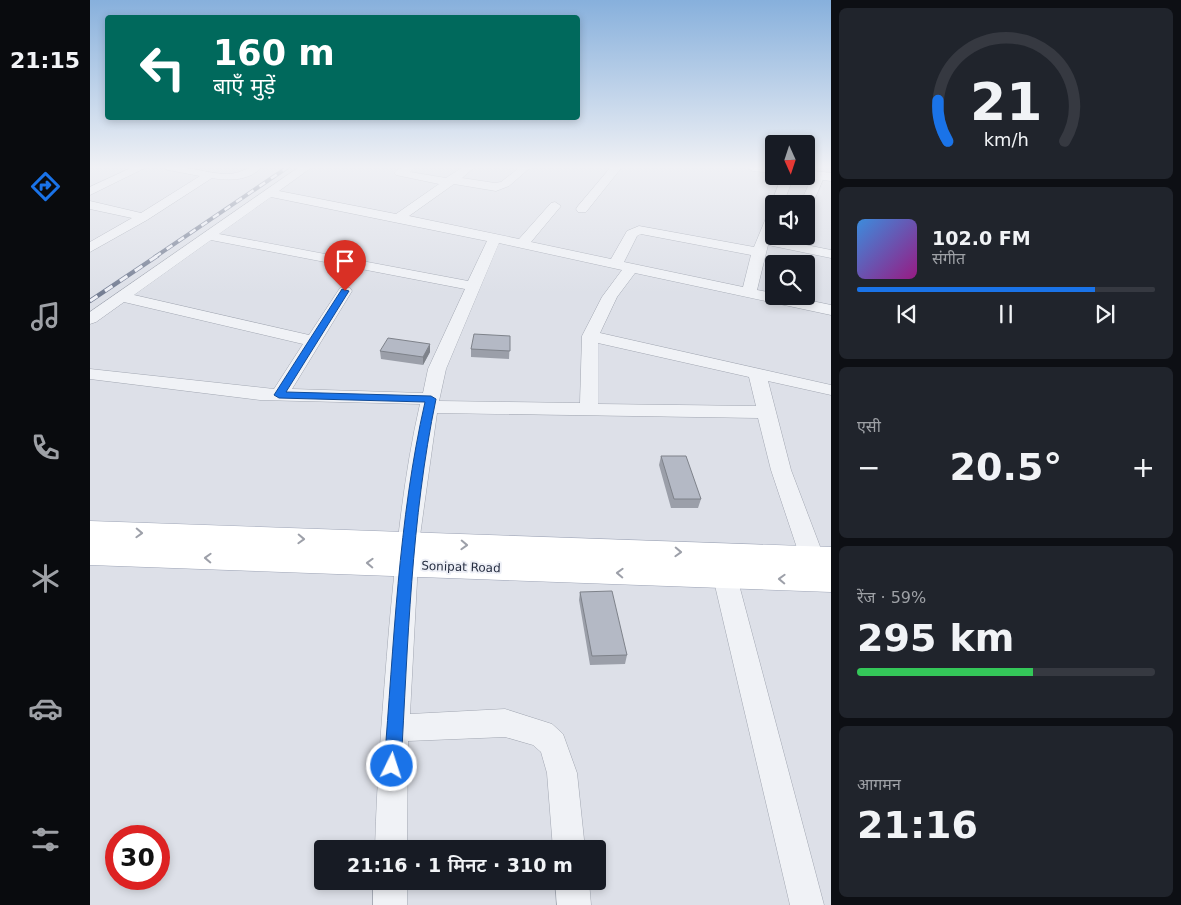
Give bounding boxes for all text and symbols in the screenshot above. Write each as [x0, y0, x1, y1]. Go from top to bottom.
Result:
text: 160 m [213, 33, 335, 73]
icon: left [130, 35, 195, 100]
text: 21:15 [10, 48, 80, 73]
text: 21 [970, 72, 1042, 132]
text: बाएँ मुड़ें [213, 74, 275, 99]
text: km/h [983, 129, 1029, 150]
north arrow [765, 135, 815, 185]
map controls [765, 135, 815, 305]
icon: directions [28, 169, 63, 204]
button: sound [765, 195, 815, 245]
text: 102.0 FM [932, 227, 1031, 249]
pin [324, 240, 366, 291]
icon: arrive [331, 247, 359, 275]
text: संगीत [932, 249, 965, 268]
button: search [765, 255, 815, 305]
icon: music [28, 299, 63, 334]
icon: previous [893, 300, 921, 328]
icon: pause [992, 300, 1020, 328]
icon: next [1091, 300, 1119, 328]
text: एसी [857, 417, 881, 436]
icon: phone [28, 430, 63, 465]
text: 20.5° [950, 445, 1062, 489]
text: − [857, 451, 880, 484]
text: + [1132, 451, 1155, 484]
one-way arrow [135, 528, 143, 539]
one-way arrow [298, 534, 305, 544]
one-way arrow [460, 539, 468, 550]
one-way arrow [675, 547, 683, 558]
one-way arrow [203, 553, 211, 563]
one-way arrow [366, 558, 374, 569]
street label: Sonipat Road [421, 559, 501, 575]
icon: climate [28, 561, 63, 596]
one-way arrow [616, 567, 624, 578]
one-way arrow [778, 573, 786, 584]
text: रेंज · 59% [857, 588, 926, 607]
text: 295 km [857, 616, 1014, 660]
icon: car [28, 691, 63, 726]
position arrow [365, 739, 417, 791]
text: आगमन [857, 775, 901, 794]
text: 21:16 [857, 803, 978, 847]
icon: filters [28, 822, 63, 857]
speed limit sign: 30 [105, 825, 170, 890]
text: 21:16 · 1 मिनट · 310 m [347, 854, 573, 876]

